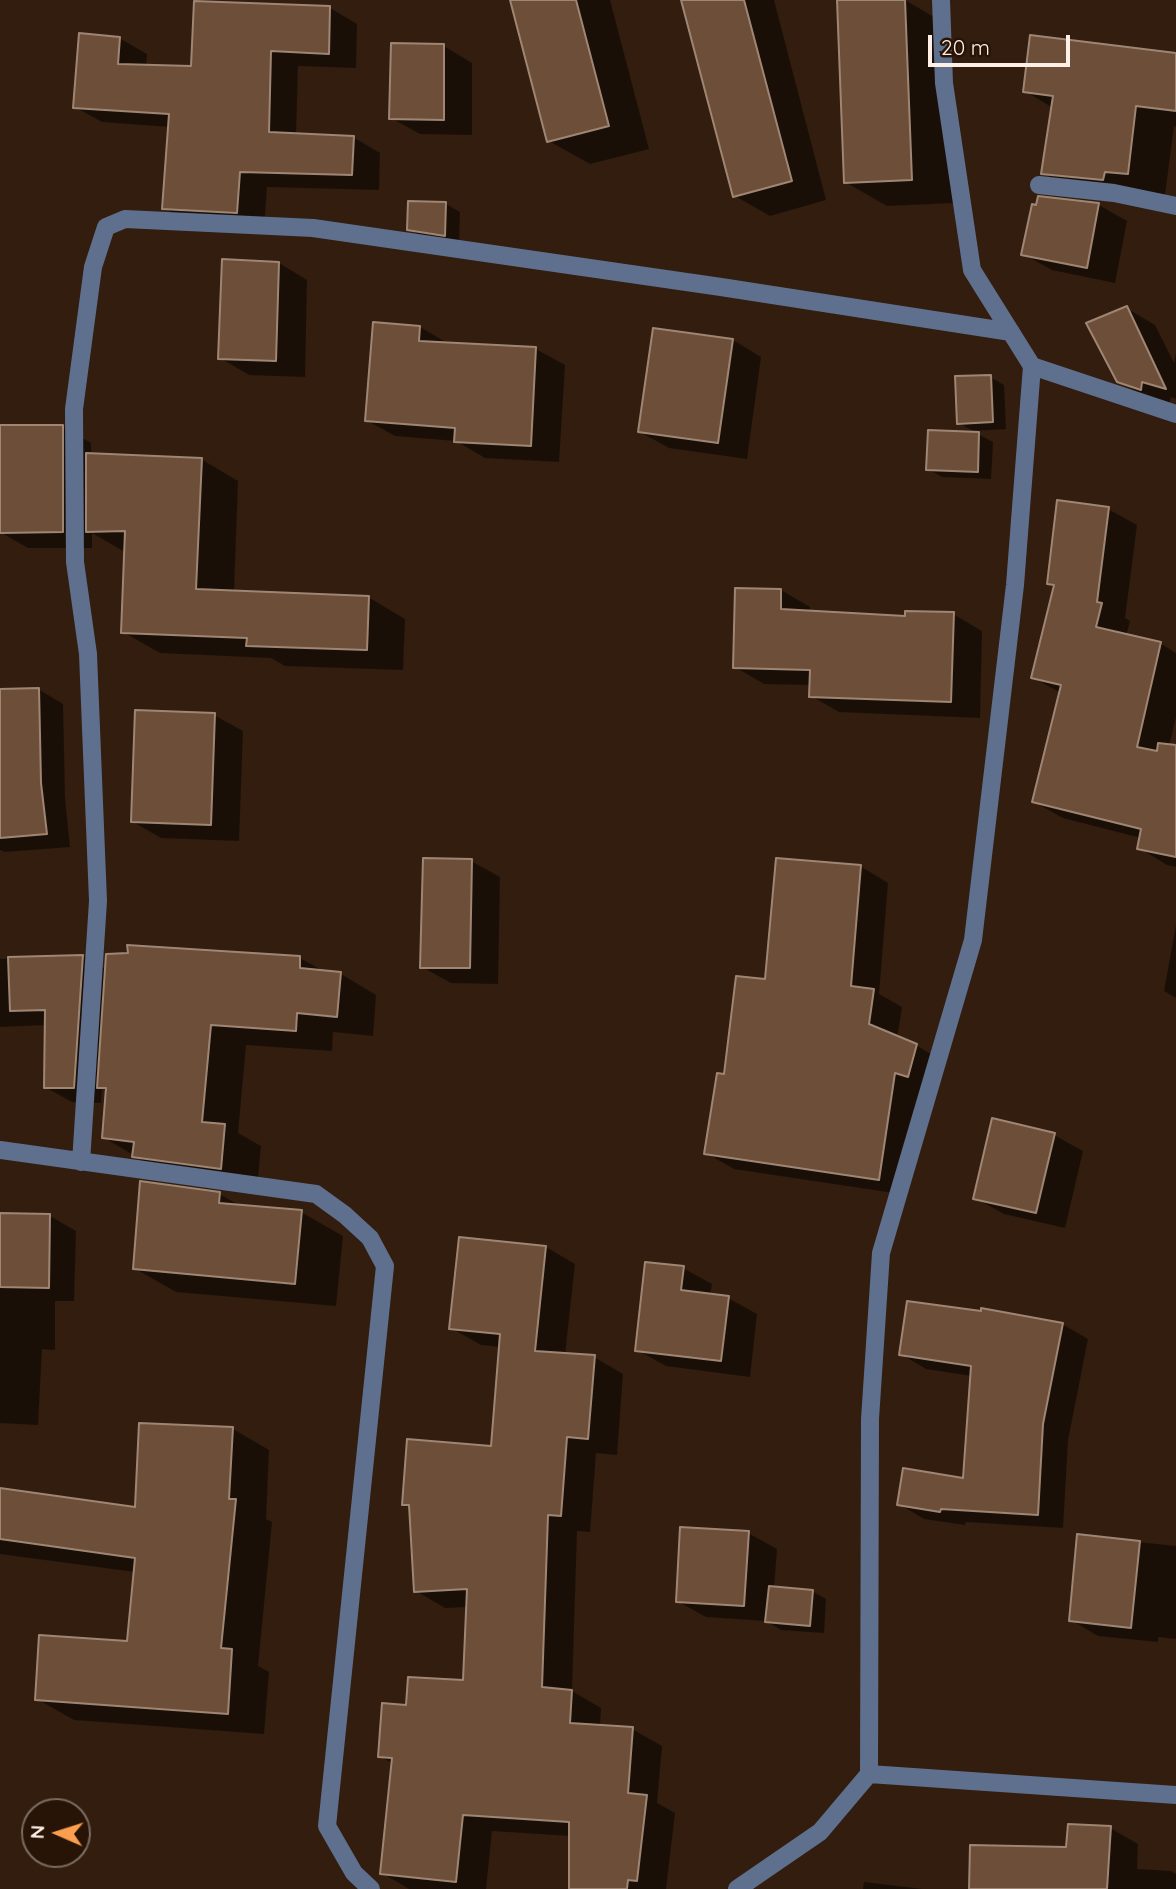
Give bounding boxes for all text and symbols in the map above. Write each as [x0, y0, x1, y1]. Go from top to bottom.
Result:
scale bar [931, 21, 1073, 65]
text: 20 m [941, 34, 990, 60]
north arrow [21, 1798, 91, 1868]
text: N [25, 1824, 49, 1840]

